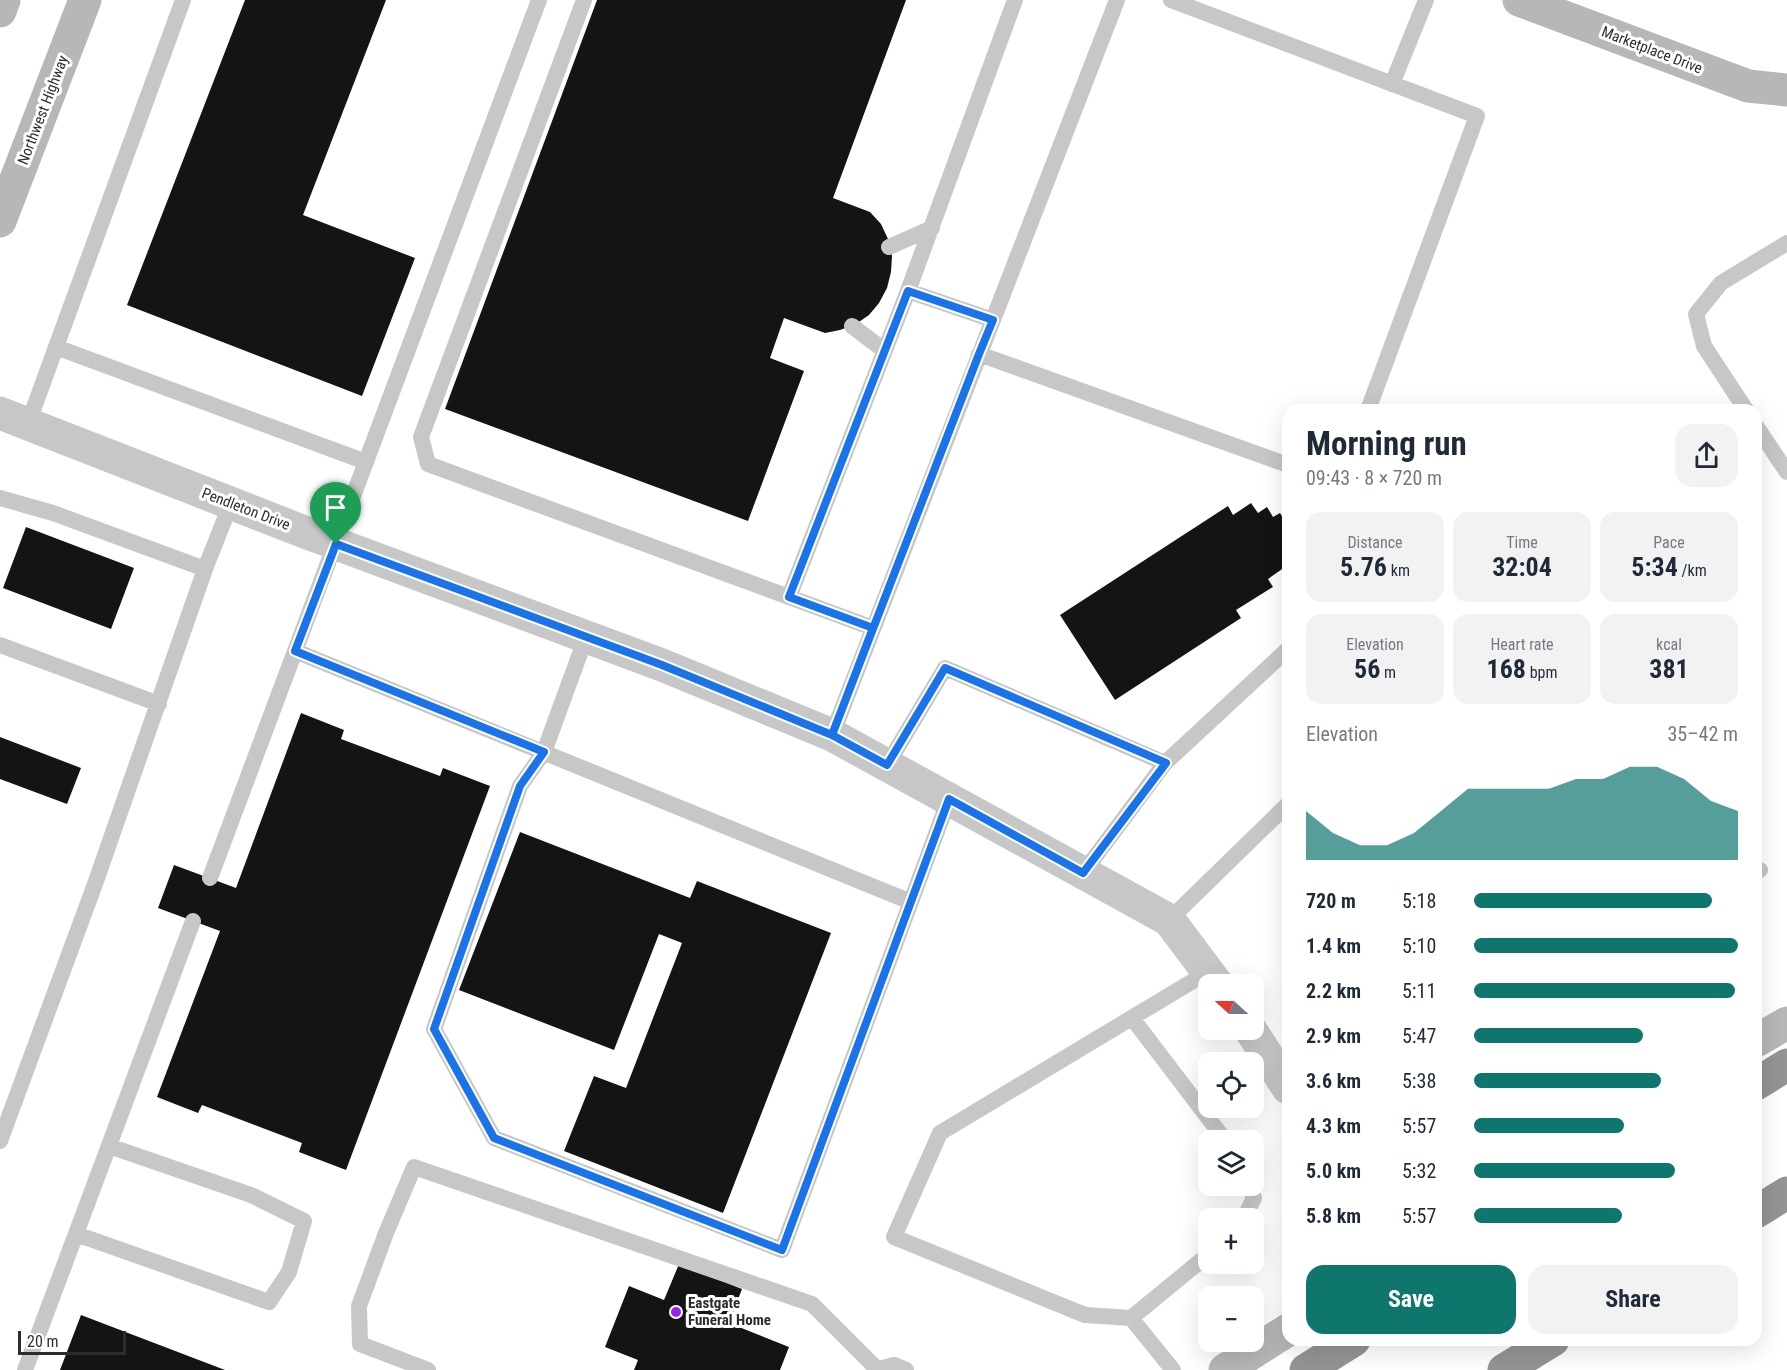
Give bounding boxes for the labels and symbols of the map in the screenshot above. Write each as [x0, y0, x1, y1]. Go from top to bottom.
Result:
street label: Marketplace Drive [1599, 23, 1705, 77]
street label: Northwest Highway [14, 53, 72, 167]
pin [310, 482, 361, 544]
street label: Pendleton Drive [199, 484, 293, 534]
north arrow [1198, 974, 1264, 1040]
place label: Eastgate Funeral Home [688, 1294, 771, 1329]
marker: Eastgate Funeral Home [669, 1305, 683, 1319]
scale bar [18, 1328, 126, 1356]

